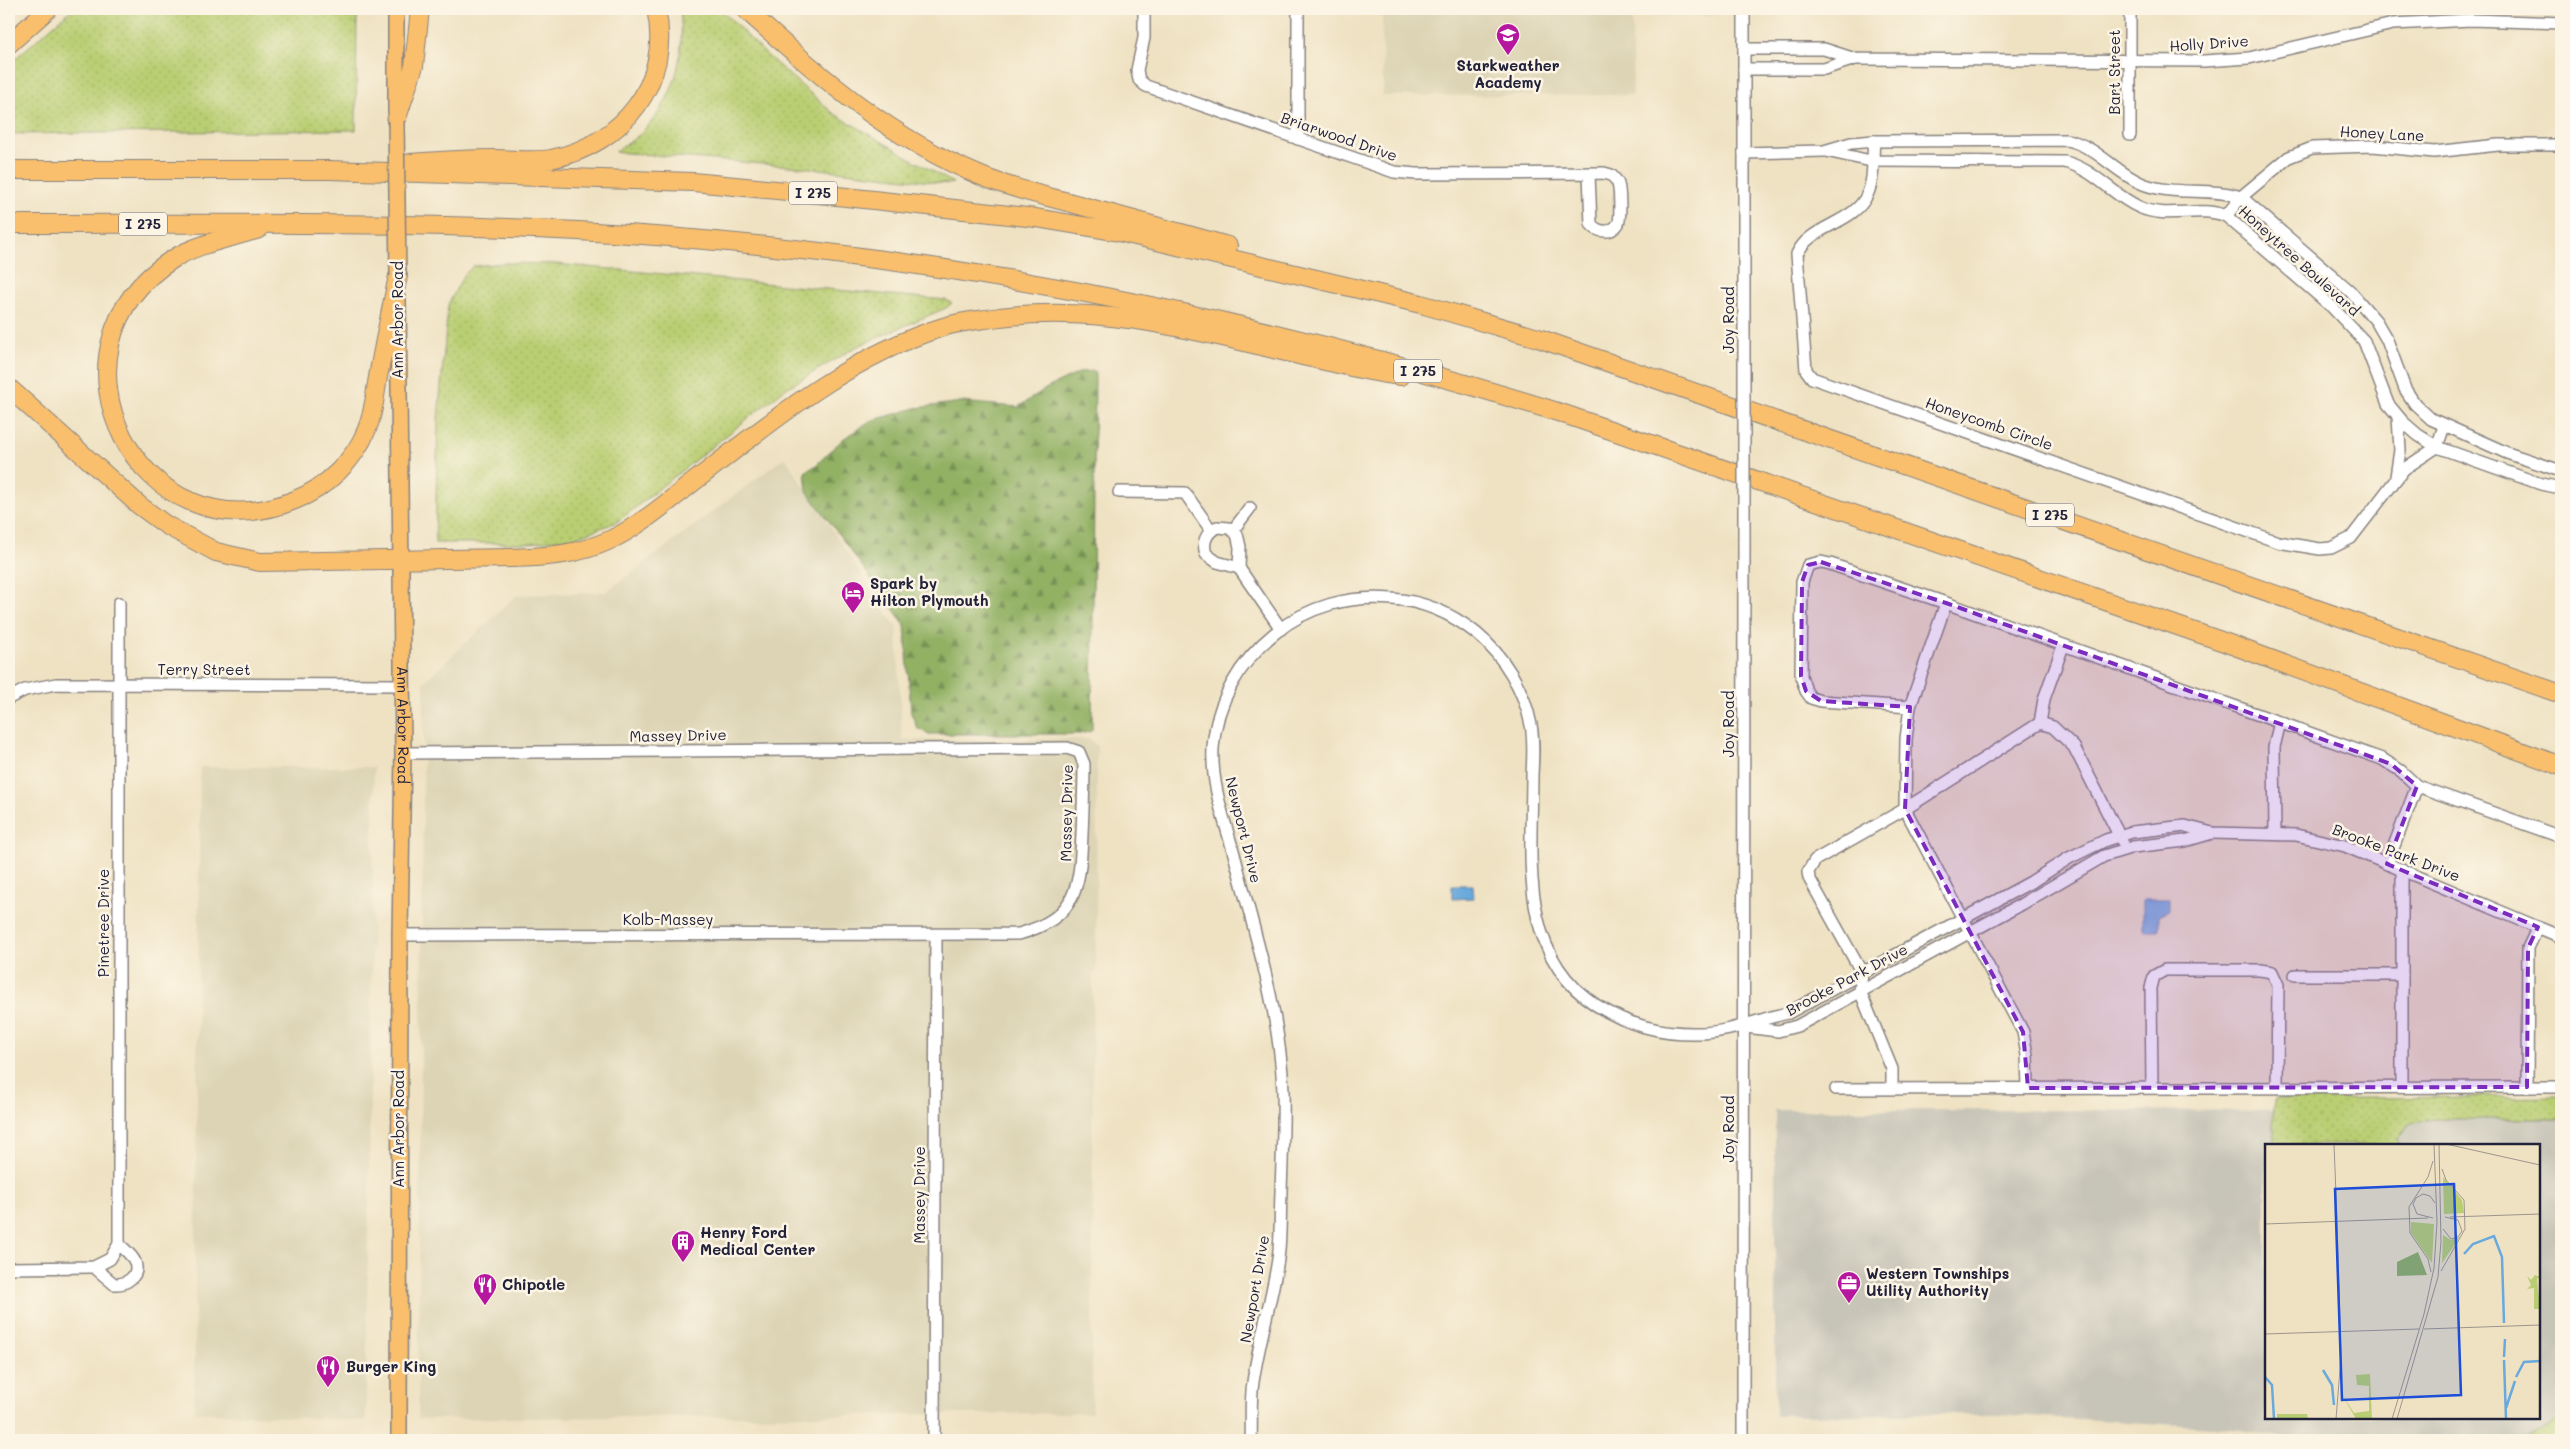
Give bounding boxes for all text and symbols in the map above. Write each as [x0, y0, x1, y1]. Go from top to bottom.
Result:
school or university icon: Starkweather Academy [1495, 22, 1521, 56]
street label: Bart Street [2104, 29, 2124, 115]
street label: Holly Drive [2169, 30, 2249, 56]
place label: Starkweather Academy [1457, 55, 1560, 92]
street label: Briarwood Drive [1279, 107, 1400, 165]
street label: Honey Lane [2339, 121, 2425, 145]
road number: I 275 [789, 182, 837, 204]
street label: Honeytree Boulevard [2235, 201, 2364, 320]
road number: I 275 [119, 212, 167, 235]
street label: Ann Arbor Road [387, 261, 407, 379]
street label: Joy Road [1718, 286, 1738, 354]
road number: I 275 [1394, 360, 1442, 382]
street label: Honeycomb Circle [1923, 392, 2056, 454]
road number: I 275 [2026, 504, 2074, 526]
place label: Spark by Hilton Plymouth [870, 573, 989, 610]
hotel icon: Spark by Hilton Plymouth [840, 580, 866, 614]
street label: Terry Street [157, 659, 251, 679]
street label: Ann Arbor Road [393, 666, 414, 784]
street label: Joy Road [1718, 690, 1738, 758]
street label: Massey Drive [629, 724, 727, 746]
street label: Massey Drive [1055, 764, 1077, 862]
street label: Newport Drive [1221, 775, 1267, 885]
street label: Brooke Park Drive [2330, 819, 2463, 886]
street label: Pinetree Drive [93, 869, 113, 977]
street label: Kolb-Massey [623, 909, 713, 929]
street label: Brooke Park Drive [1782, 939, 1911, 1020]
street label: Ann Arbor Road [388, 1070, 408, 1188]
street label: Joy Road [1718, 1095, 1738, 1163]
inset map [2265, 1144, 2540, 1419]
street label: Massey Drive [909, 1146, 929, 1244]
place label: Henry Ford Medical Center [700, 1222, 816, 1259]
building icon: Henry Ford Medical Center [670, 1229, 696, 1263]
street label: Newport Drive [1235, 1234, 1273, 1344]
place label: Western Townships Utility Authority [1866, 1263, 2009, 1300]
office icon: Western Townships Utility Authority [1836, 1270, 1862, 1304]
restaurant icon: Chipotle [472, 1272, 498, 1306]
place label: Chipotle [502, 1274, 565, 1294]
restaurant icon: Burger King [315, 1354, 341, 1388]
place label: Burger King [346, 1356, 436, 1376]

